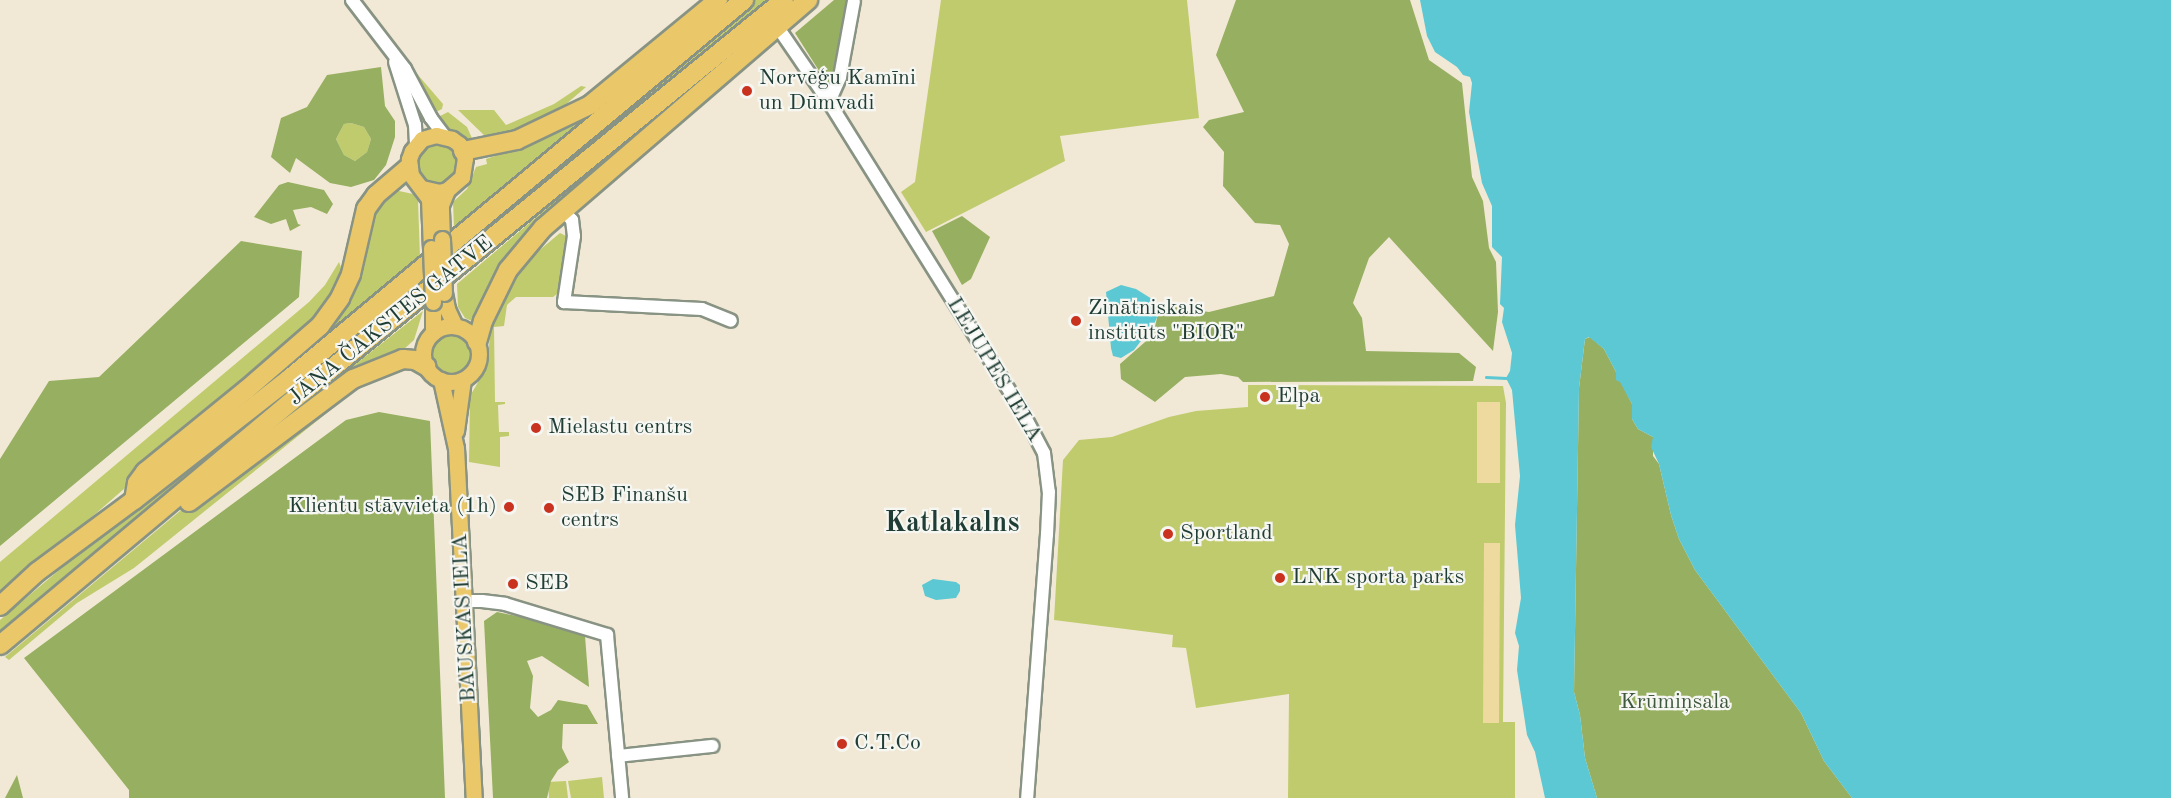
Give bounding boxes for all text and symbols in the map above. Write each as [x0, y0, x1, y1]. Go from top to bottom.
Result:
place label: Norvēģu Kamīni un Dūmvadi [759, 65, 916, 116]
marker: Norvēģu Kamīni un Dūmvadi [740, 84, 754, 98]
street label: JĀŅA ČAKSTES GATVE [283, 230, 499, 412]
street label: LEJUPES IELA [940, 293, 1048, 447]
place label: Zinātniskais institūts "BIOR" [1088, 295, 1244, 346]
marker: Zinātniskais institūts "BIOR" [1069, 314, 1083, 328]
place label: Elpa [1277, 384, 1320, 410]
marker: Elpa [1258, 390, 1272, 404]
place label: Mielastu centrs [548, 415, 692, 441]
marker: Mielastu centrs [529, 421, 543, 435]
place label: SEB Finanšu centrs [561, 482, 688, 534]
place label: Klientu stāvvieta (1h) [288, 494, 497, 520]
marker: Klientu stāvvieta (1h) [502, 500, 516, 514]
marker: SEB Finanšu centrs [542, 501, 556, 515]
district label: Katlakalns [885, 507, 1019, 541]
place label: Sportland [1180, 521, 1273, 547]
marker: Sportland [1161, 527, 1175, 541]
street label: BAUSKAS IELA [447, 533, 483, 703]
place label: LNK sporta parks [1292, 565, 1464, 591]
place label: SEB [525, 571, 569, 597]
marker: LNK sporta parks [1273, 571, 1287, 585]
marker: SEB [506, 577, 520, 591]
park label: Krūmiņsala [1620, 690, 1730, 716]
place label: C.T.Co [854, 731, 921, 757]
marker: C.T.Co [835, 737, 849, 751]

